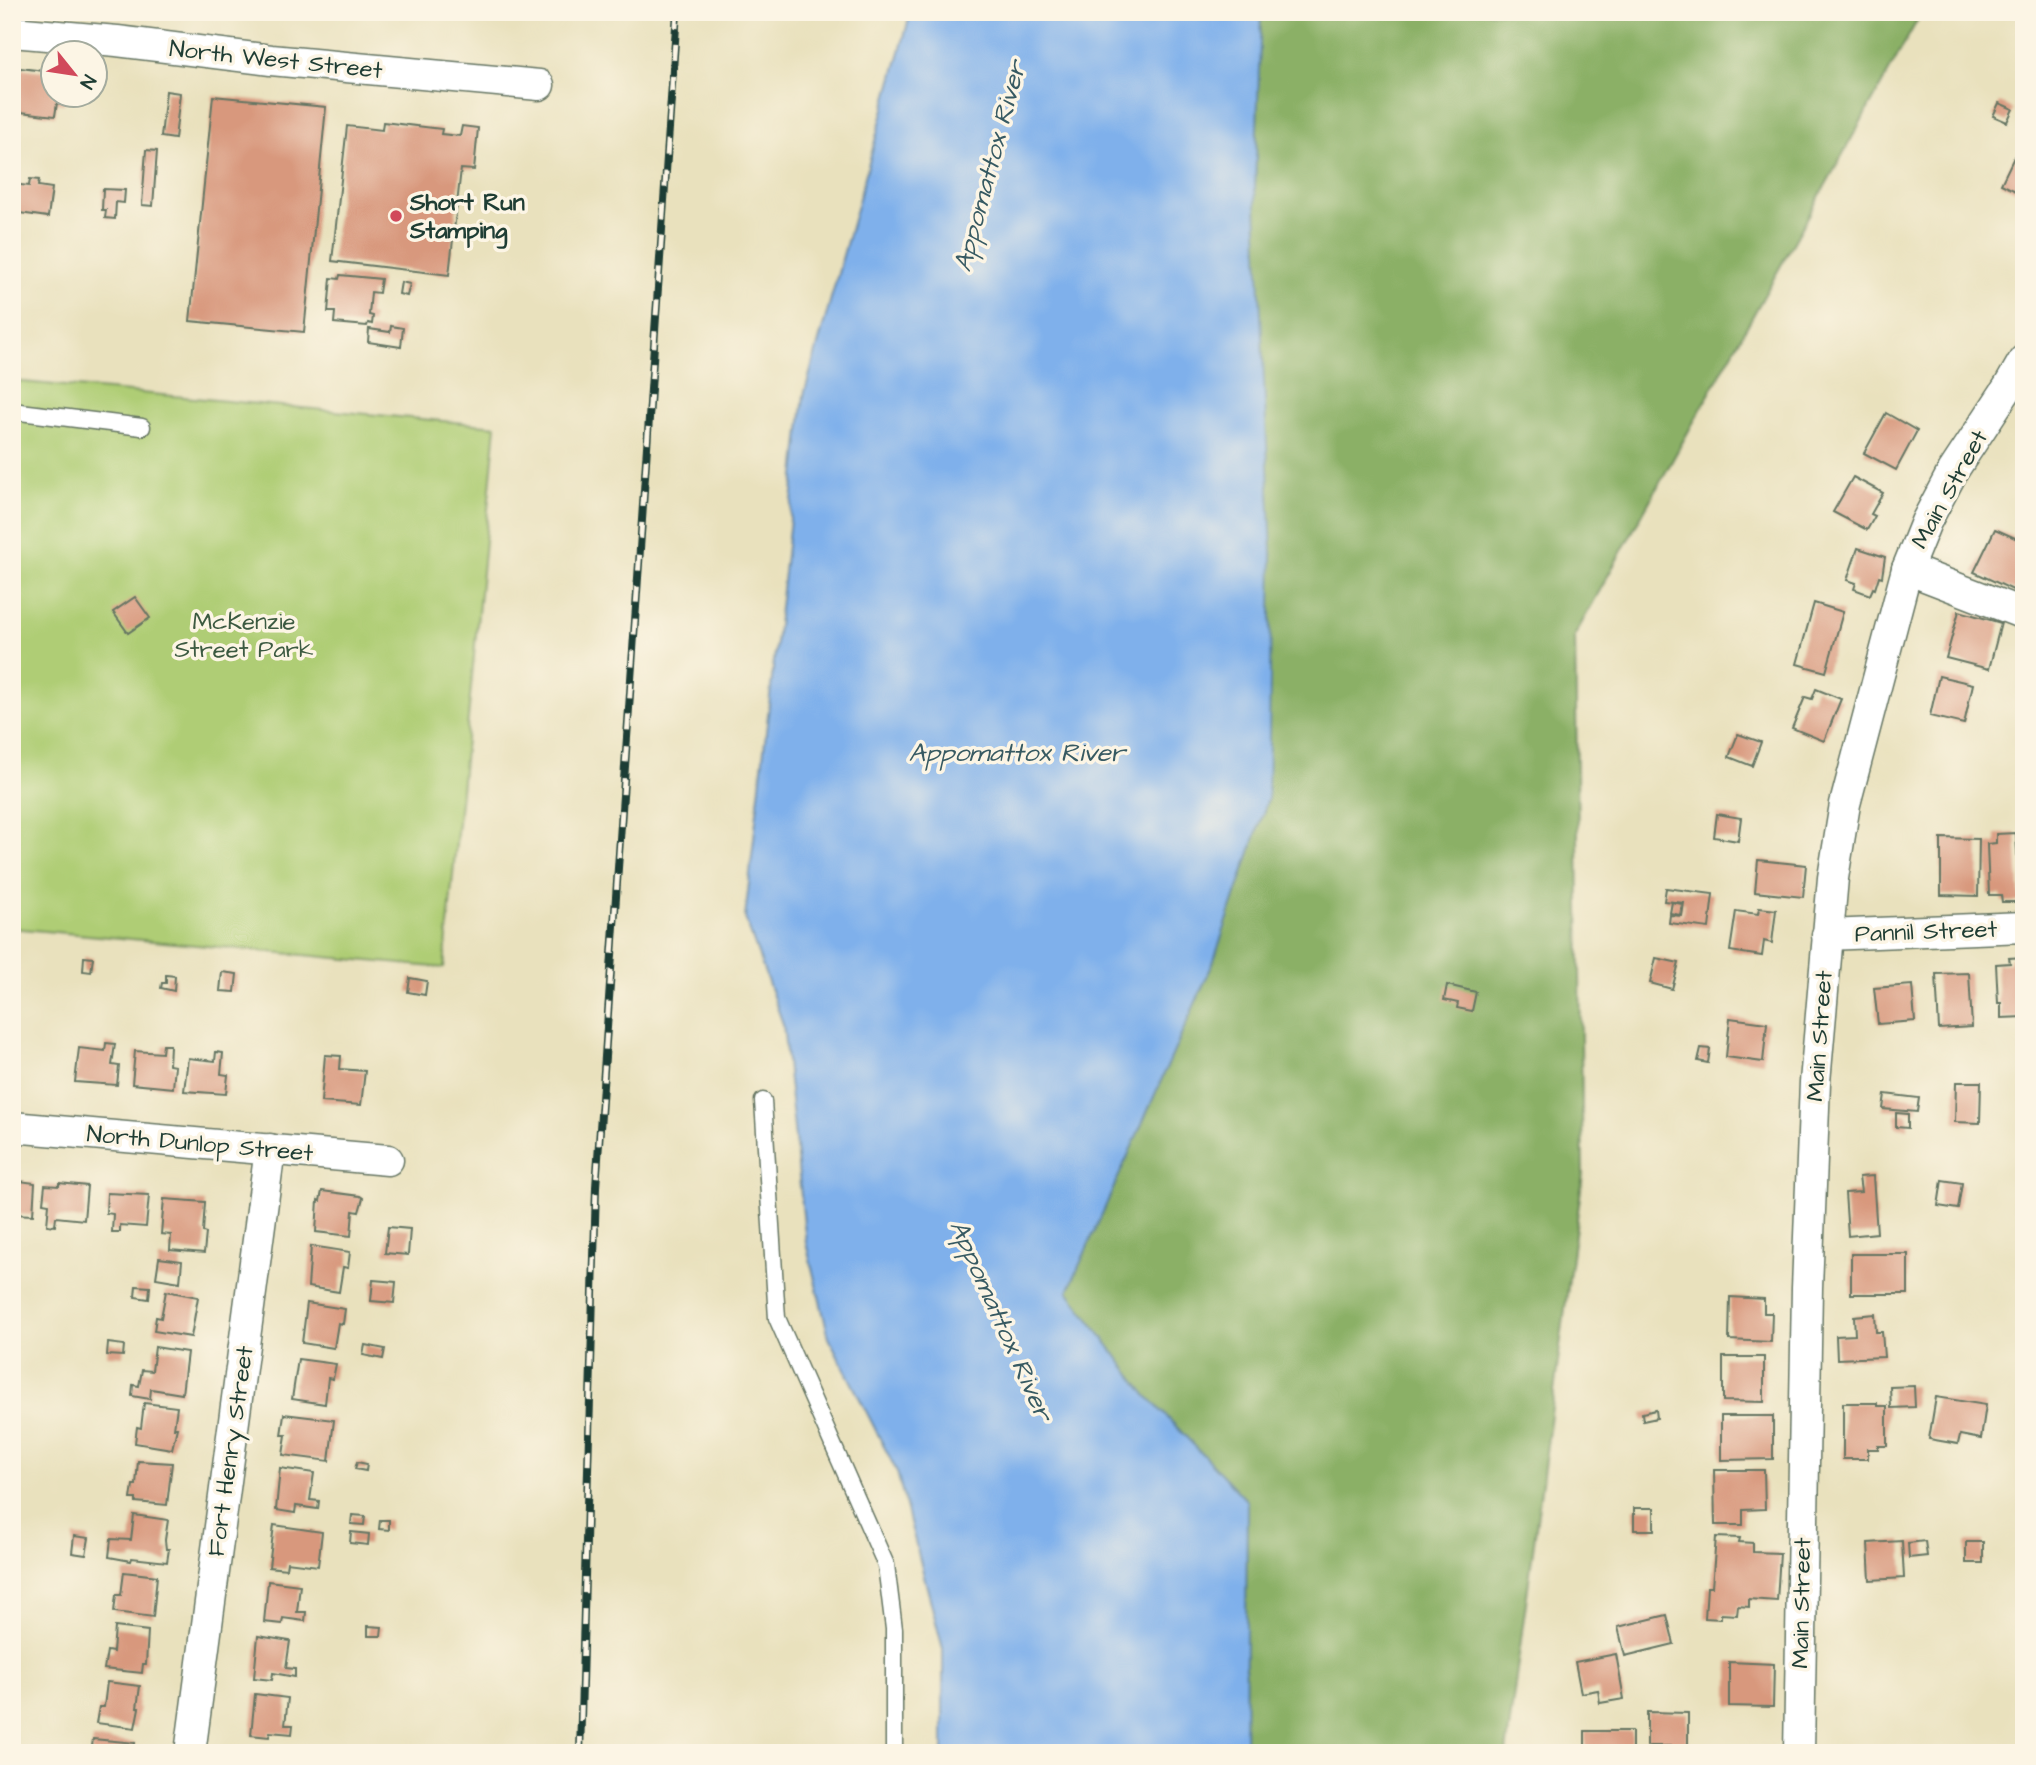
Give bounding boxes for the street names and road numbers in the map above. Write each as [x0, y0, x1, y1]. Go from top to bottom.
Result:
street label: North West Street [168, 32, 384, 88]
street label: Main Street [1903, 424, 1997, 555]
street label: Pannil Street [1854, 913, 1998, 951]
street label: Main Street [1798, 969, 1842, 1103]
street label: North Dunlop Street [85, 1117, 315, 1171]
street label: Fort Henry Street [199, 1343, 264, 1559]
street label: Main Street [1784, 1537, 1820, 1669]

